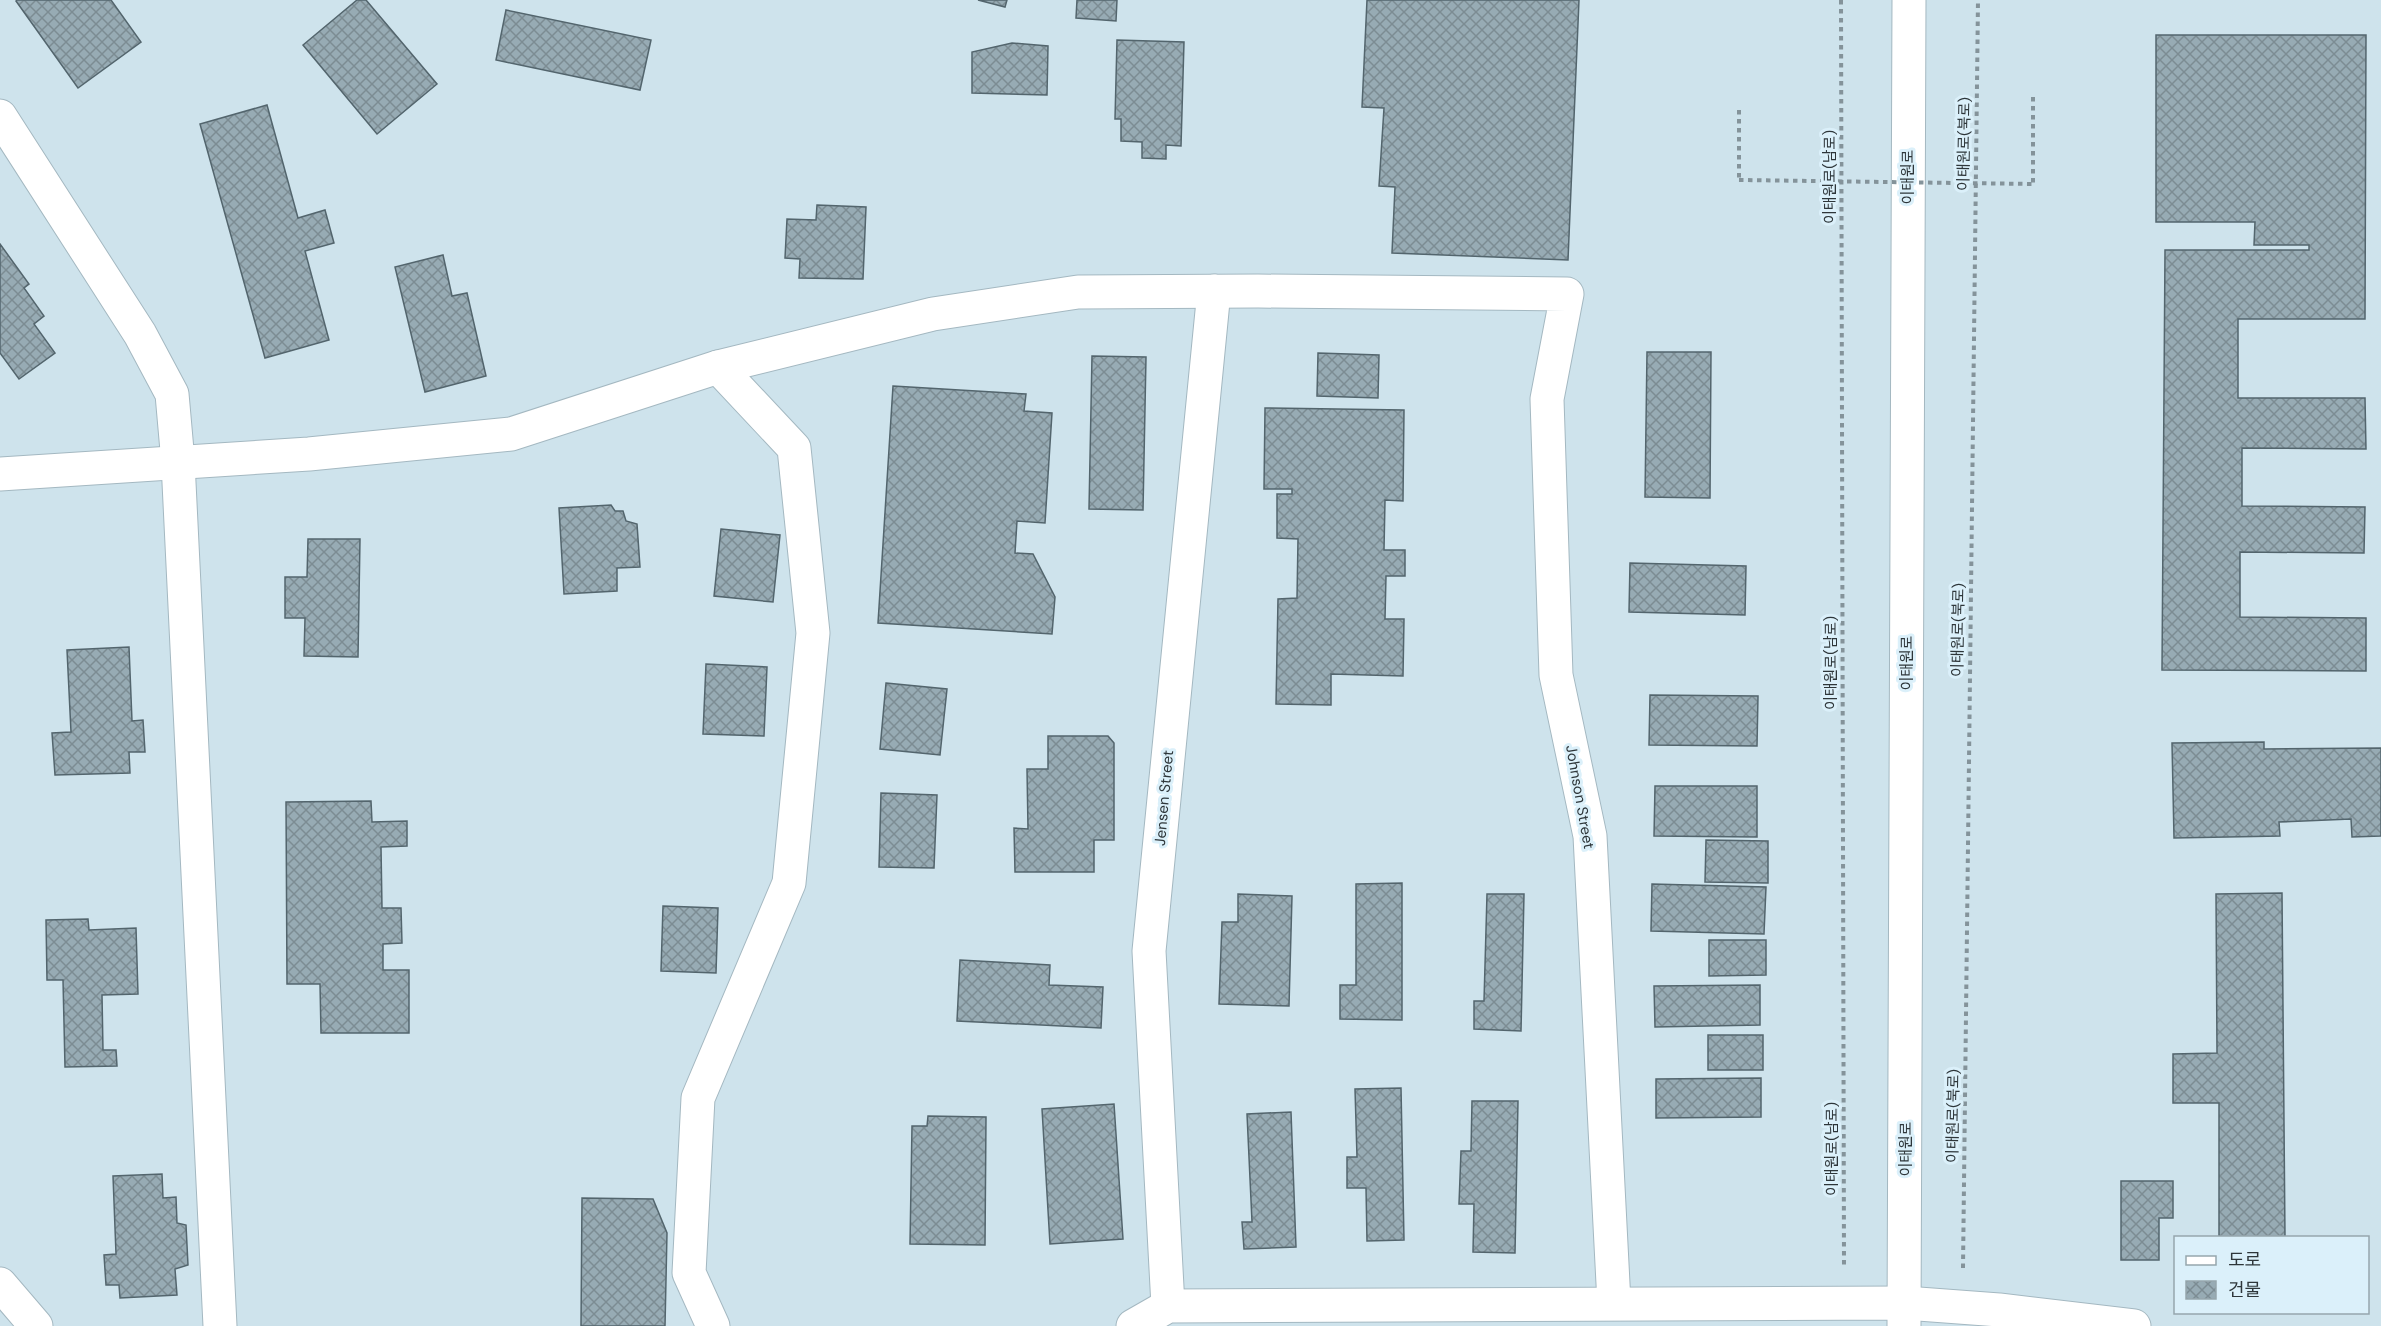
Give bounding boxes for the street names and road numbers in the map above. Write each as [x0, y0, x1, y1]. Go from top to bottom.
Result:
street label: 이태원로(북로) [1953, 97, 1975, 191]
street label: 이태원로(남로) [1820, 130, 1840, 224]
street label: 이태원로 [1898, 149, 1918, 205]
street label: 이태원로(북로) [1947, 583, 1969, 677]
street label: 이태원로(남로) [1821, 616, 1841, 710]
street label: 이태원로 [1897, 635, 1917, 691]
street label: Johnson Street [1561, 743, 1599, 851]
street label: Jensen Street [1150, 749, 1178, 847]
street label: 이태원로(북로) [1942, 1069, 1964, 1163]
street label: 이태원로(남로) [1822, 1102, 1842, 1196]
street label: 이태원로 [1896, 1121, 1916, 1177]

